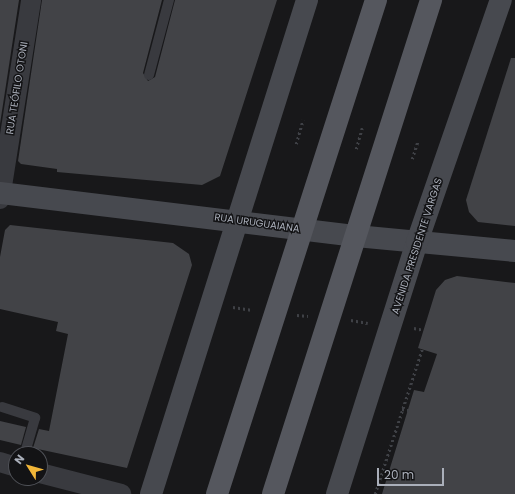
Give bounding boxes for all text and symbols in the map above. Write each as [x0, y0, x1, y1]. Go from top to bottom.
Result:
street label: RUA TEÓFILO OTONI [4, 41, 30, 135]
street label: AVENIDA PRESIDENTE VARGAS [389, 176, 445, 316]
street label: RUA URUGUAIANA [214, 211, 300, 235]
north arrow [8, 446, 48, 486]
text: N [10, 451, 28, 468]
scale bar [379, 460, 446, 486]
text: 20 m [384, 466, 414, 483]

